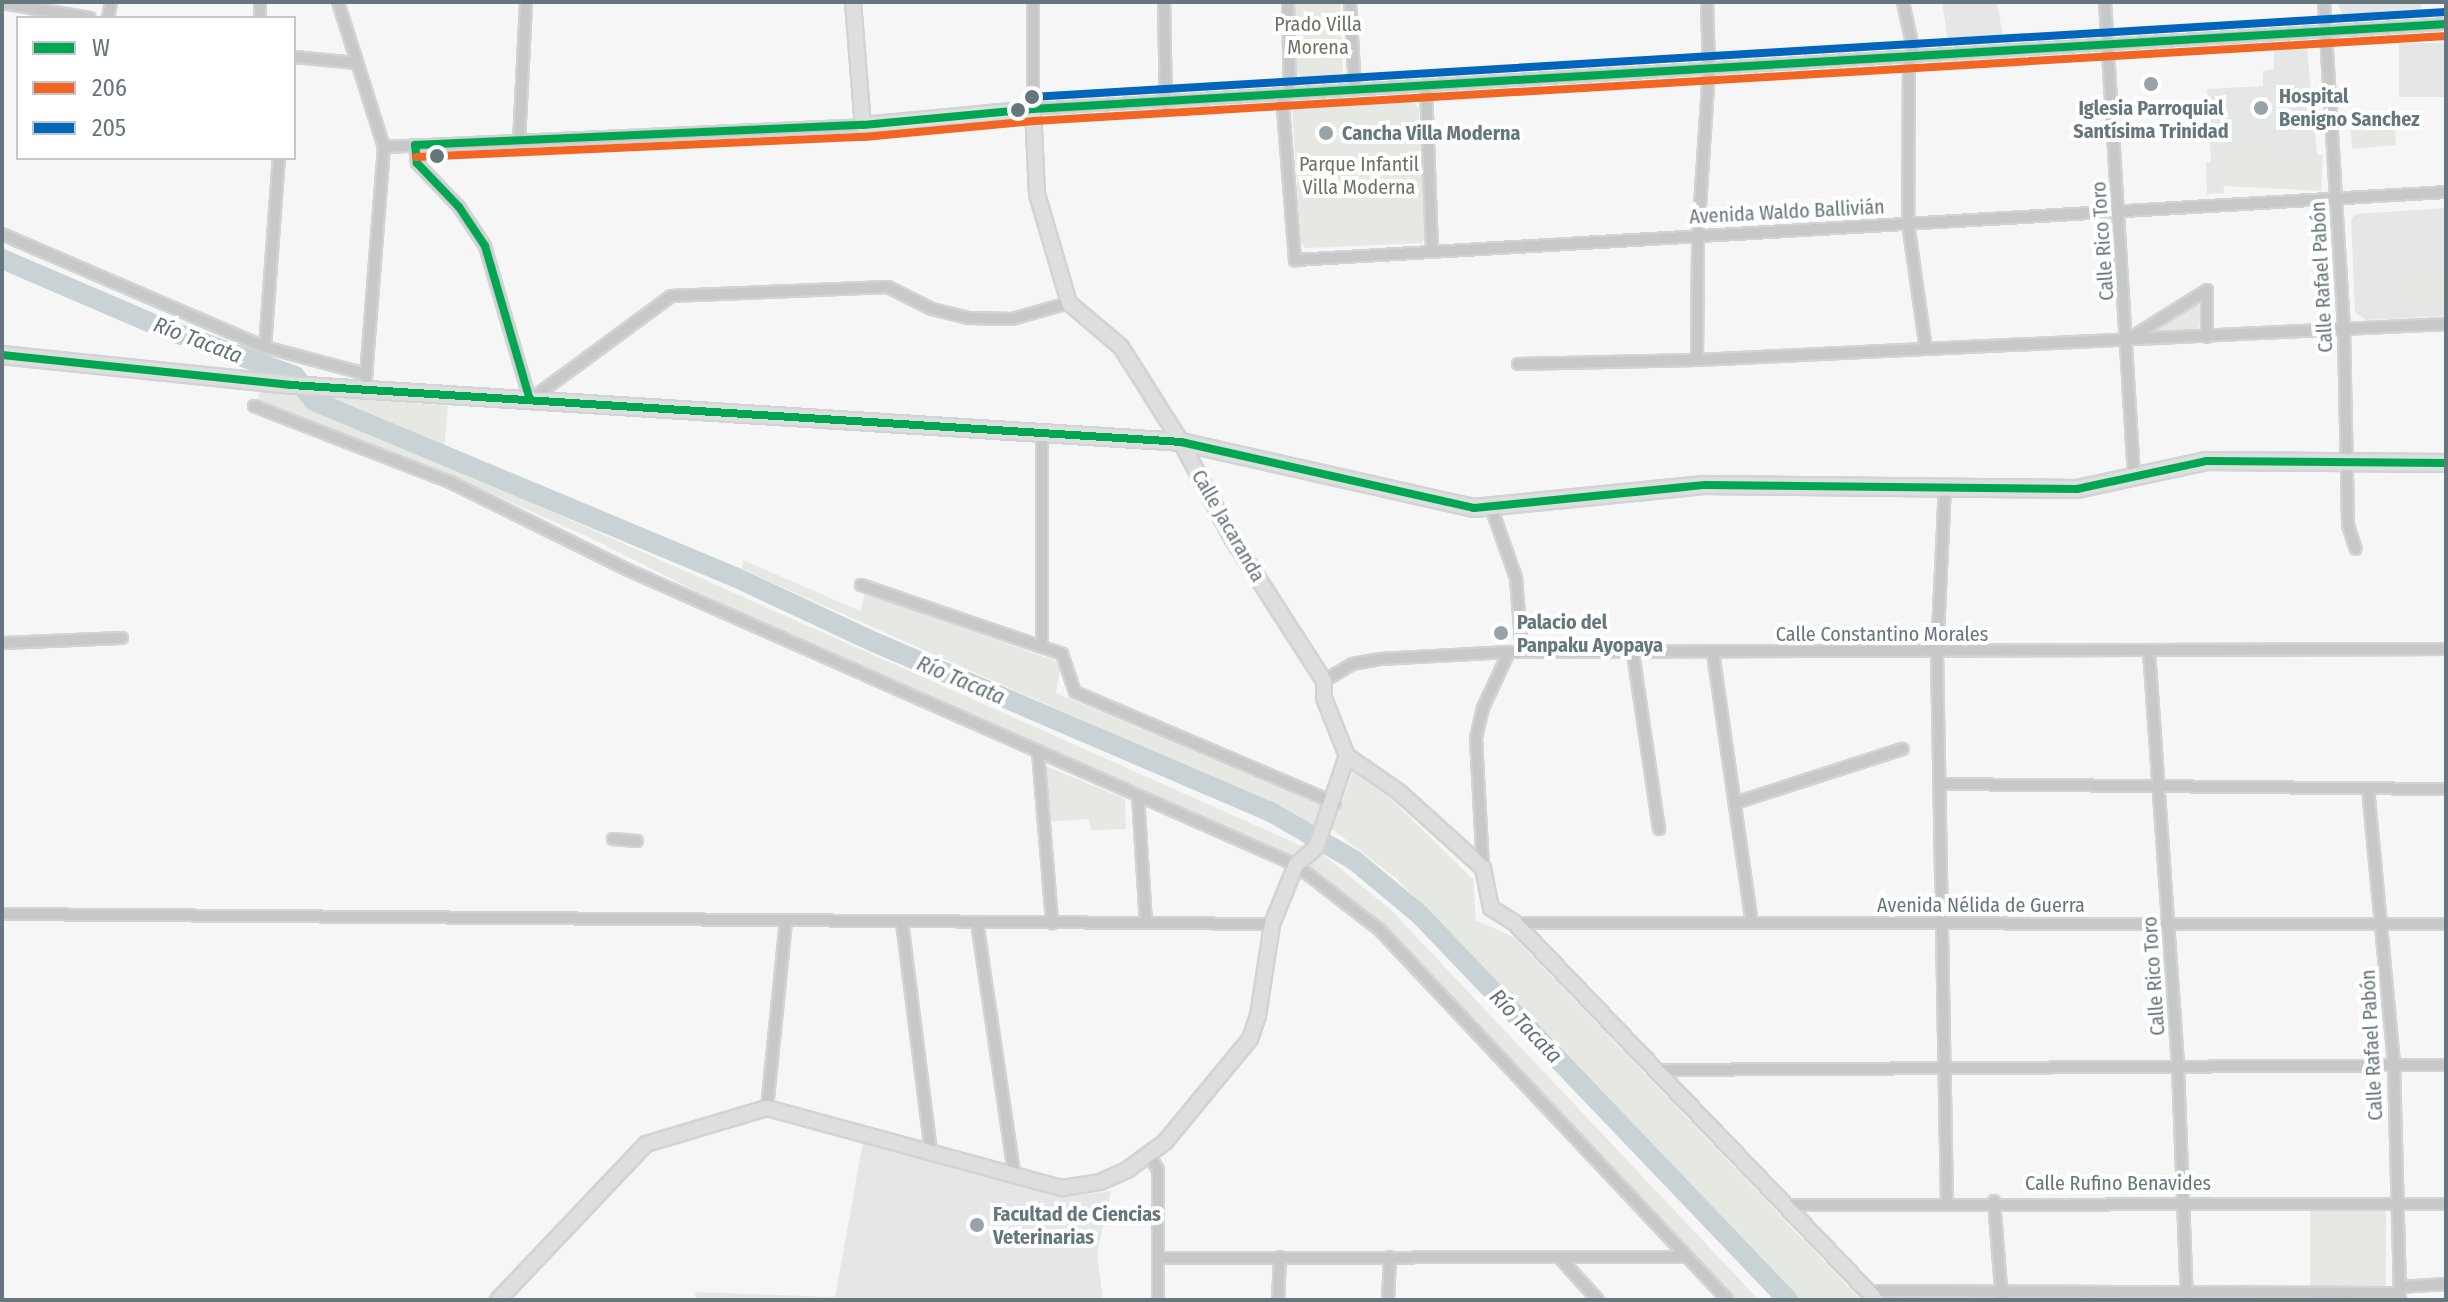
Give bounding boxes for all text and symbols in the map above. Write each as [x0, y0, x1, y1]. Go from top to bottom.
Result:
park label: Prado Villa Morena [1274, 13, 1362, 60]
legend [16, 16, 296, 160]
text: W [92, 34, 110, 62]
text: 206 [92, 74, 127, 102]
marker: Iglesia Parroquial Santísima Trinidad [2142, 75, 2160, 93]
place label: Hospital Benigno Sanchez [2279, 84, 2420, 131]
unlabelled marker [1024, 89, 1040, 105]
place label: Iglesia Parroquial Santísima Trinidad [2073, 96, 2229, 143]
marker: Hospital Benigno Sanchez [2250, 97, 2272, 119]
unlabelled marker [1010, 102, 1026, 118]
text: 205 [92, 114, 126, 142]
place label: Cancha Villa Moderna [1342, 121, 1520, 145]
marker: Cancha Villa Moderna [1317, 124, 1335, 142]
unlabelled marker [429, 148, 445, 164]
park label: Parque Infantil Villa Moderna [1299, 153, 1419, 200]
street label: Calle Rico Toro [2087, 181, 2119, 301]
street label: Avenida Waldo Ballivián [1689, 195, 1885, 229]
street label: Calle Rafael Pabón [2306, 201, 2338, 353]
water label: Río Tacata [150, 311, 246, 369]
street label: Calle Jacaranda [1186, 466, 1270, 586]
place label: Palacio del Panpaku Ayopaya [1517, 610, 1663, 657]
street label: Calle Constantino Morales [1776, 622, 1988, 646]
marker: Palacio del Panpaku Ayopaya [1492, 624, 1510, 642]
water label: Río Tacata [913, 650, 1009, 710]
street label: Avenida Nélida de Guerra [1877, 893, 2085, 917]
street label: Calle Rico Toro [2138, 916, 2170, 1036]
street label: Calle Rafael Pabón [2356, 969, 2388, 1121]
water label: Río Tacata [1484, 983, 1568, 1069]
street label: Calle Rufino Benavides [2025, 1171, 2211, 1195]
place label: Facultad de Ciencias Veterinarias [993, 1202, 1161, 1249]
marker: Facultad de Ciencias Veterinarias [968, 1216, 986, 1234]

